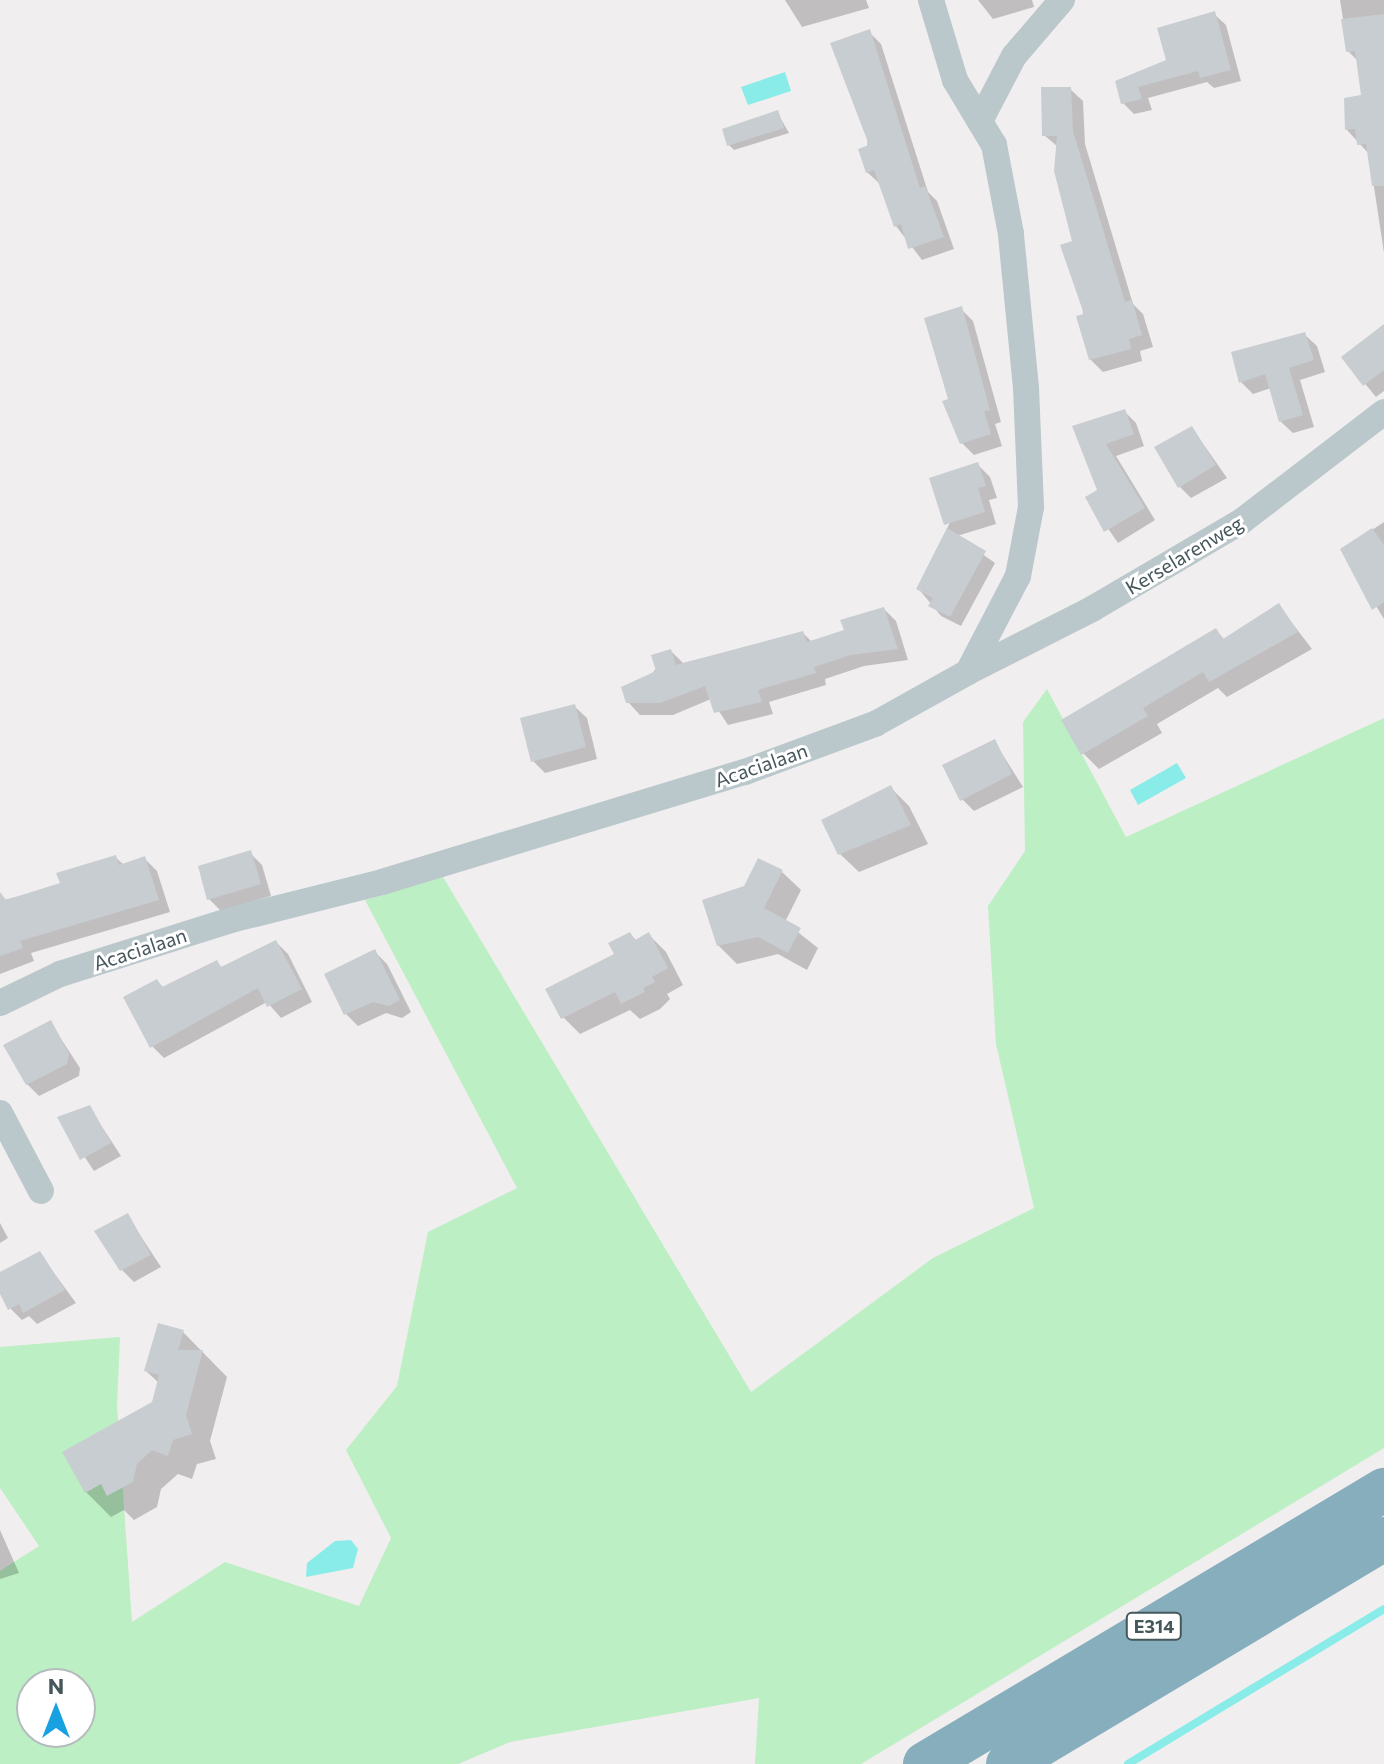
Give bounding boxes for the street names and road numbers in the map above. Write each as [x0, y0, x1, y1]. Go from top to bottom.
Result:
street label: Kerselarenweg [1121, 511, 1247, 599]
street label: Acacialaan [711, 738, 811, 792]
street label: Acacialaan [90, 923, 190, 975]
road number: E314 [1124, 1612, 1184, 1640]

